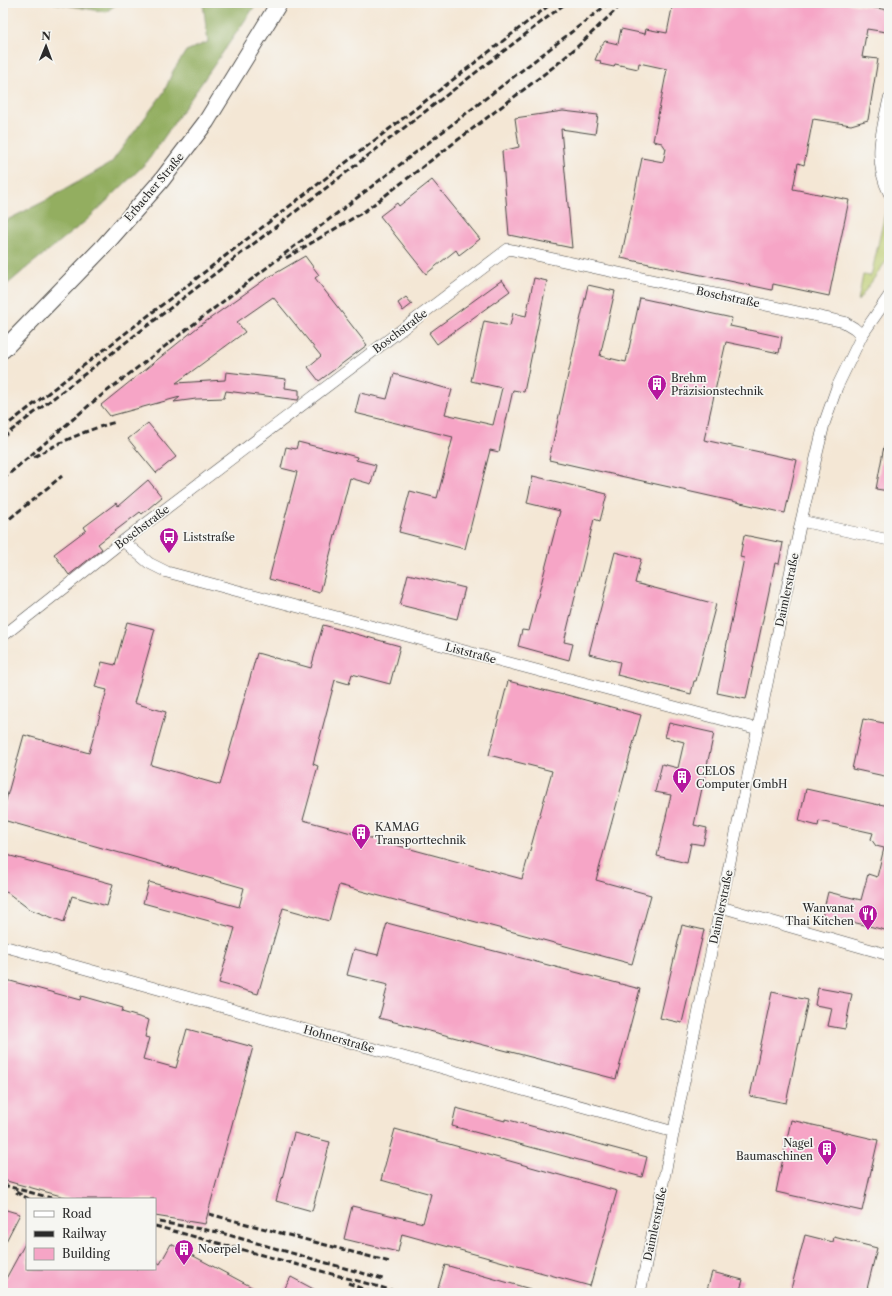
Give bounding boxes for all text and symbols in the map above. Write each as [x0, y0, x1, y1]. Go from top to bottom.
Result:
north arrow [26, 26, 66, 66]
text: N [41, 29, 52, 43]
street label: Erbacher Straße [121, 150, 187, 224]
street label: Boschstraße [695, 283, 761, 311]
street label: Boschstraße [370, 306, 430, 356]
place label: Brehm Präzisionstechnik [671, 371, 764, 398]
building icon: Brehm Präzisionstechnik [646, 373, 668, 401]
street label: Boschstraße [112, 502, 172, 552]
bus stop icon: Liststraße [158, 526, 180, 554]
place label: Liststraße [183, 530, 235, 544]
street label: Daimlerstraße [772, 552, 802, 628]
street label: Liststraße [444, 640, 498, 666]
place label: CELOS Computer GmbH [696, 764, 787, 791]
building icon: CELOS Computer GmbH [671, 766, 693, 794]
place label: KAMAG Transporttechnik [375, 820, 467, 847]
building icon: KAMAG Transporttechnik [350, 822, 372, 850]
street label: Daimlerstraße [706, 869, 736, 945]
place label: Wanvanat Thai Kitchen [785, 901, 854, 928]
restaurant icon: Wanvanat Thai Kitchen [857, 903, 879, 931]
street label: Hohnerstraße [302, 1022, 376, 1056]
place label: Nagel Baumaschinen [736, 1136, 814, 1163]
building icon: Nagel Baumaschinen [816, 1138, 838, 1166]
street label: Daimlerstraße [640, 1186, 670, 1262]
legend [26, 1198, 156, 1270]
text: Road [62, 1206, 92, 1221]
text: Railway [62, 1226, 107, 1241]
building icon: Noerpel [173, 1238, 195, 1266]
place label: Noerpel [198, 1242, 241, 1256]
text: Building [62, 1246, 110, 1261]

